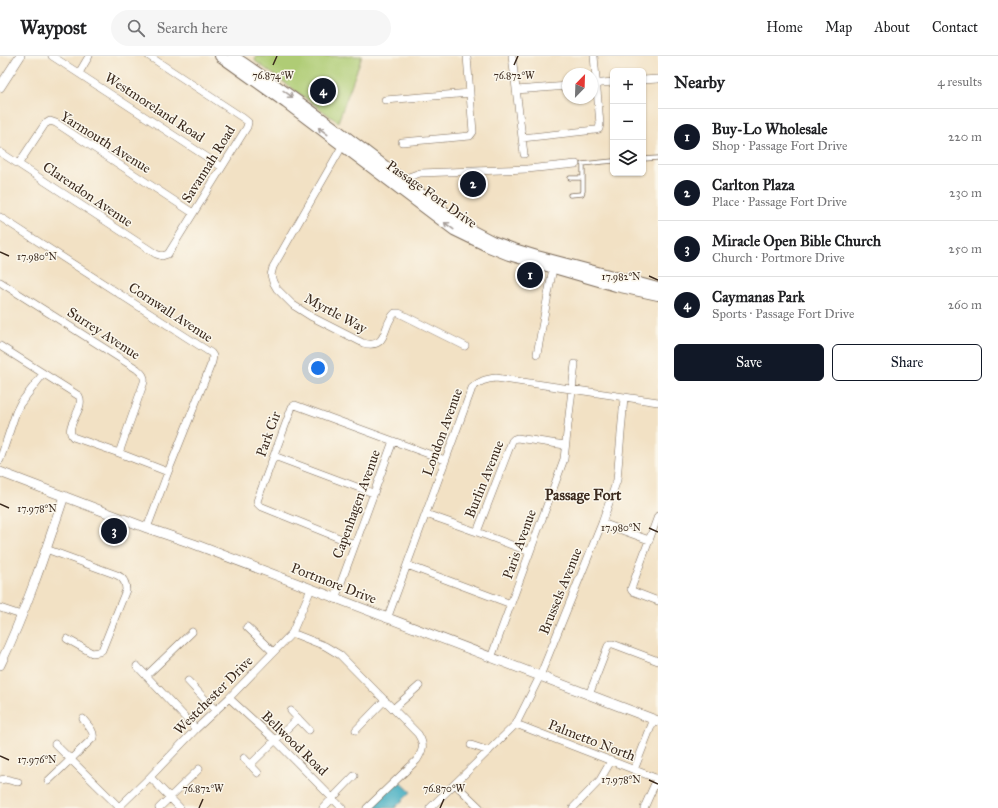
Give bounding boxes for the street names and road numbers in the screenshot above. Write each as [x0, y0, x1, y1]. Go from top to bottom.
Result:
street label: Westmoreland Road [102, 69, 208, 146]
street label: Yarmouth Avenue [57, 108, 154, 177]
street label: Savannah Road [178, 122, 239, 206]
street label: Passage Fort Drive [383, 157, 480, 232]
street label: Clarendon Avenue [40, 158, 136, 231]
street label: Cornwall Avenue [125, 279, 216, 346]
street label: Myrtle Way [302, 290, 370, 337]
street label: Surrey Avenue [64, 304, 143, 363]
street label: London Avenue [419, 386, 466, 478]
street label: Park Cir [252, 408, 285, 459]
street label: Burlin Avenue [461, 438, 508, 520]
street label: Capenhagen Avenue [329, 447, 384, 561]
street label: Paris Avenue [499, 507, 540, 581]
street label: Brussels Avenue [535, 545, 586, 637]
street label: Portmore Drive [289, 559, 379, 608]
street label: Westchester Drive [170, 652, 256, 738]
street label: Bellwood Road [258, 707, 331, 779]
street label: Palmetto North [546, 716, 638, 765]

